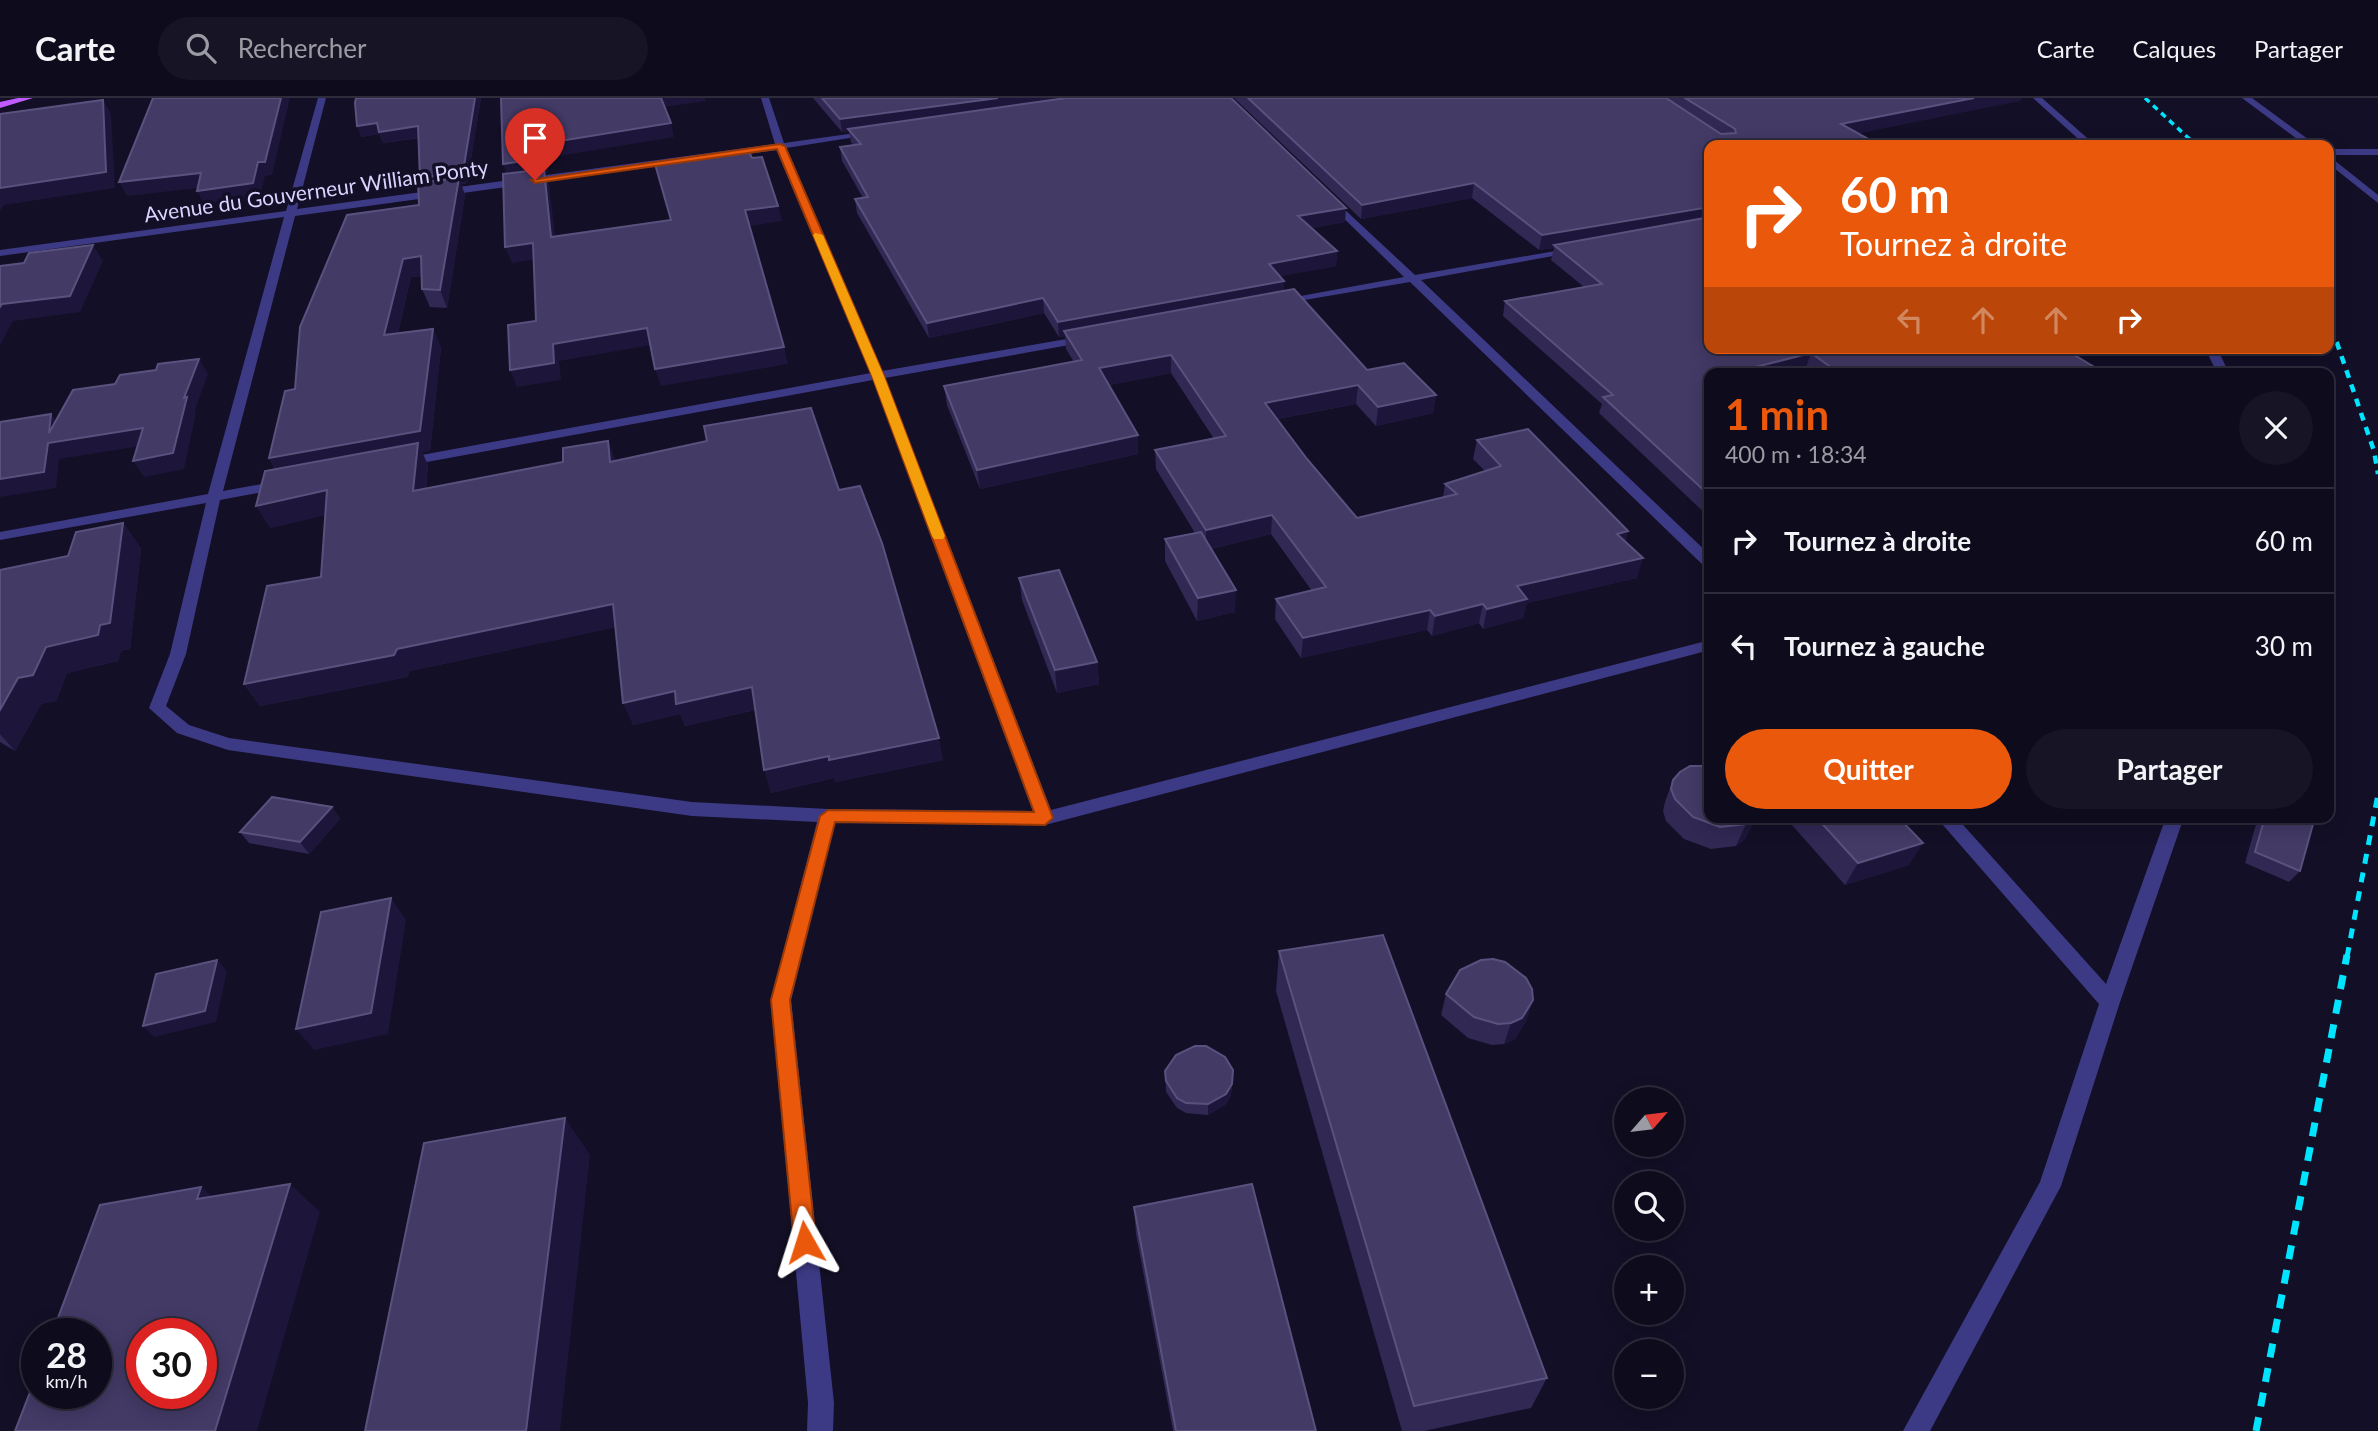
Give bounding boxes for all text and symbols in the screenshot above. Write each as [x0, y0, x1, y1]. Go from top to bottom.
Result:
search box [158, 17, 648, 80]
text: Carte [35, 28, 116, 68]
icon: search [182, 29, 220, 67]
text: Rechercher [238, 32, 367, 64]
text: Carte [2037, 34, 2095, 63]
text: Calques [2133, 34, 2216, 63]
text: Partager [2254, 34, 2343, 63]
pin [505, 108, 565, 180]
icon: arrive [516, 119, 554, 157]
street label: Avenue du Gouverneur William Ponty [142, 153, 490, 227]
text: 60 m [1840, 165, 1950, 223]
icon: right [1725, 168, 1816, 259]
text: Tournez à droite [1840, 224, 2067, 263]
icon: left [1891, 301, 1929, 339]
icon: ahead [1964, 301, 2002, 339]
icon: ahead [2037, 301, 2075, 339]
icon: right [2110, 301, 2148, 339]
text: 1 min [1725, 389, 1829, 439]
button: close [2239, 391, 2313, 465]
text: 400 m · 18:34 [1725, 440, 1867, 468]
icon: right [1725, 522, 1763, 560]
text: Tournez à droite [1784, 525, 1971, 557]
text: 60 m [2255, 525, 2313, 557]
icon: left [1725, 627, 1763, 665]
text: Tournez à gauche [1784, 630, 1985, 662]
text: 30 m [2255, 630, 2313, 662]
button: Quitter [1725, 729, 2012, 809]
button: Partager [2026, 729, 2313, 809]
north arrow [1614, 1087, 1684, 1157]
map controls [1614, 1087, 1684, 1409]
button: search [1614, 1171, 1684, 1241]
position arrow [768, 1205, 842, 1279]
button: + [1614, 1255, 1684, 1325]
speed limit sign: 30 [126, 1318, 217, 1409]
text: 28 [46, 1333, 87, 1375]
button: − [1614, 1339, 1684, 1409]
text: km/h [45, 1370, 88, 1392]

